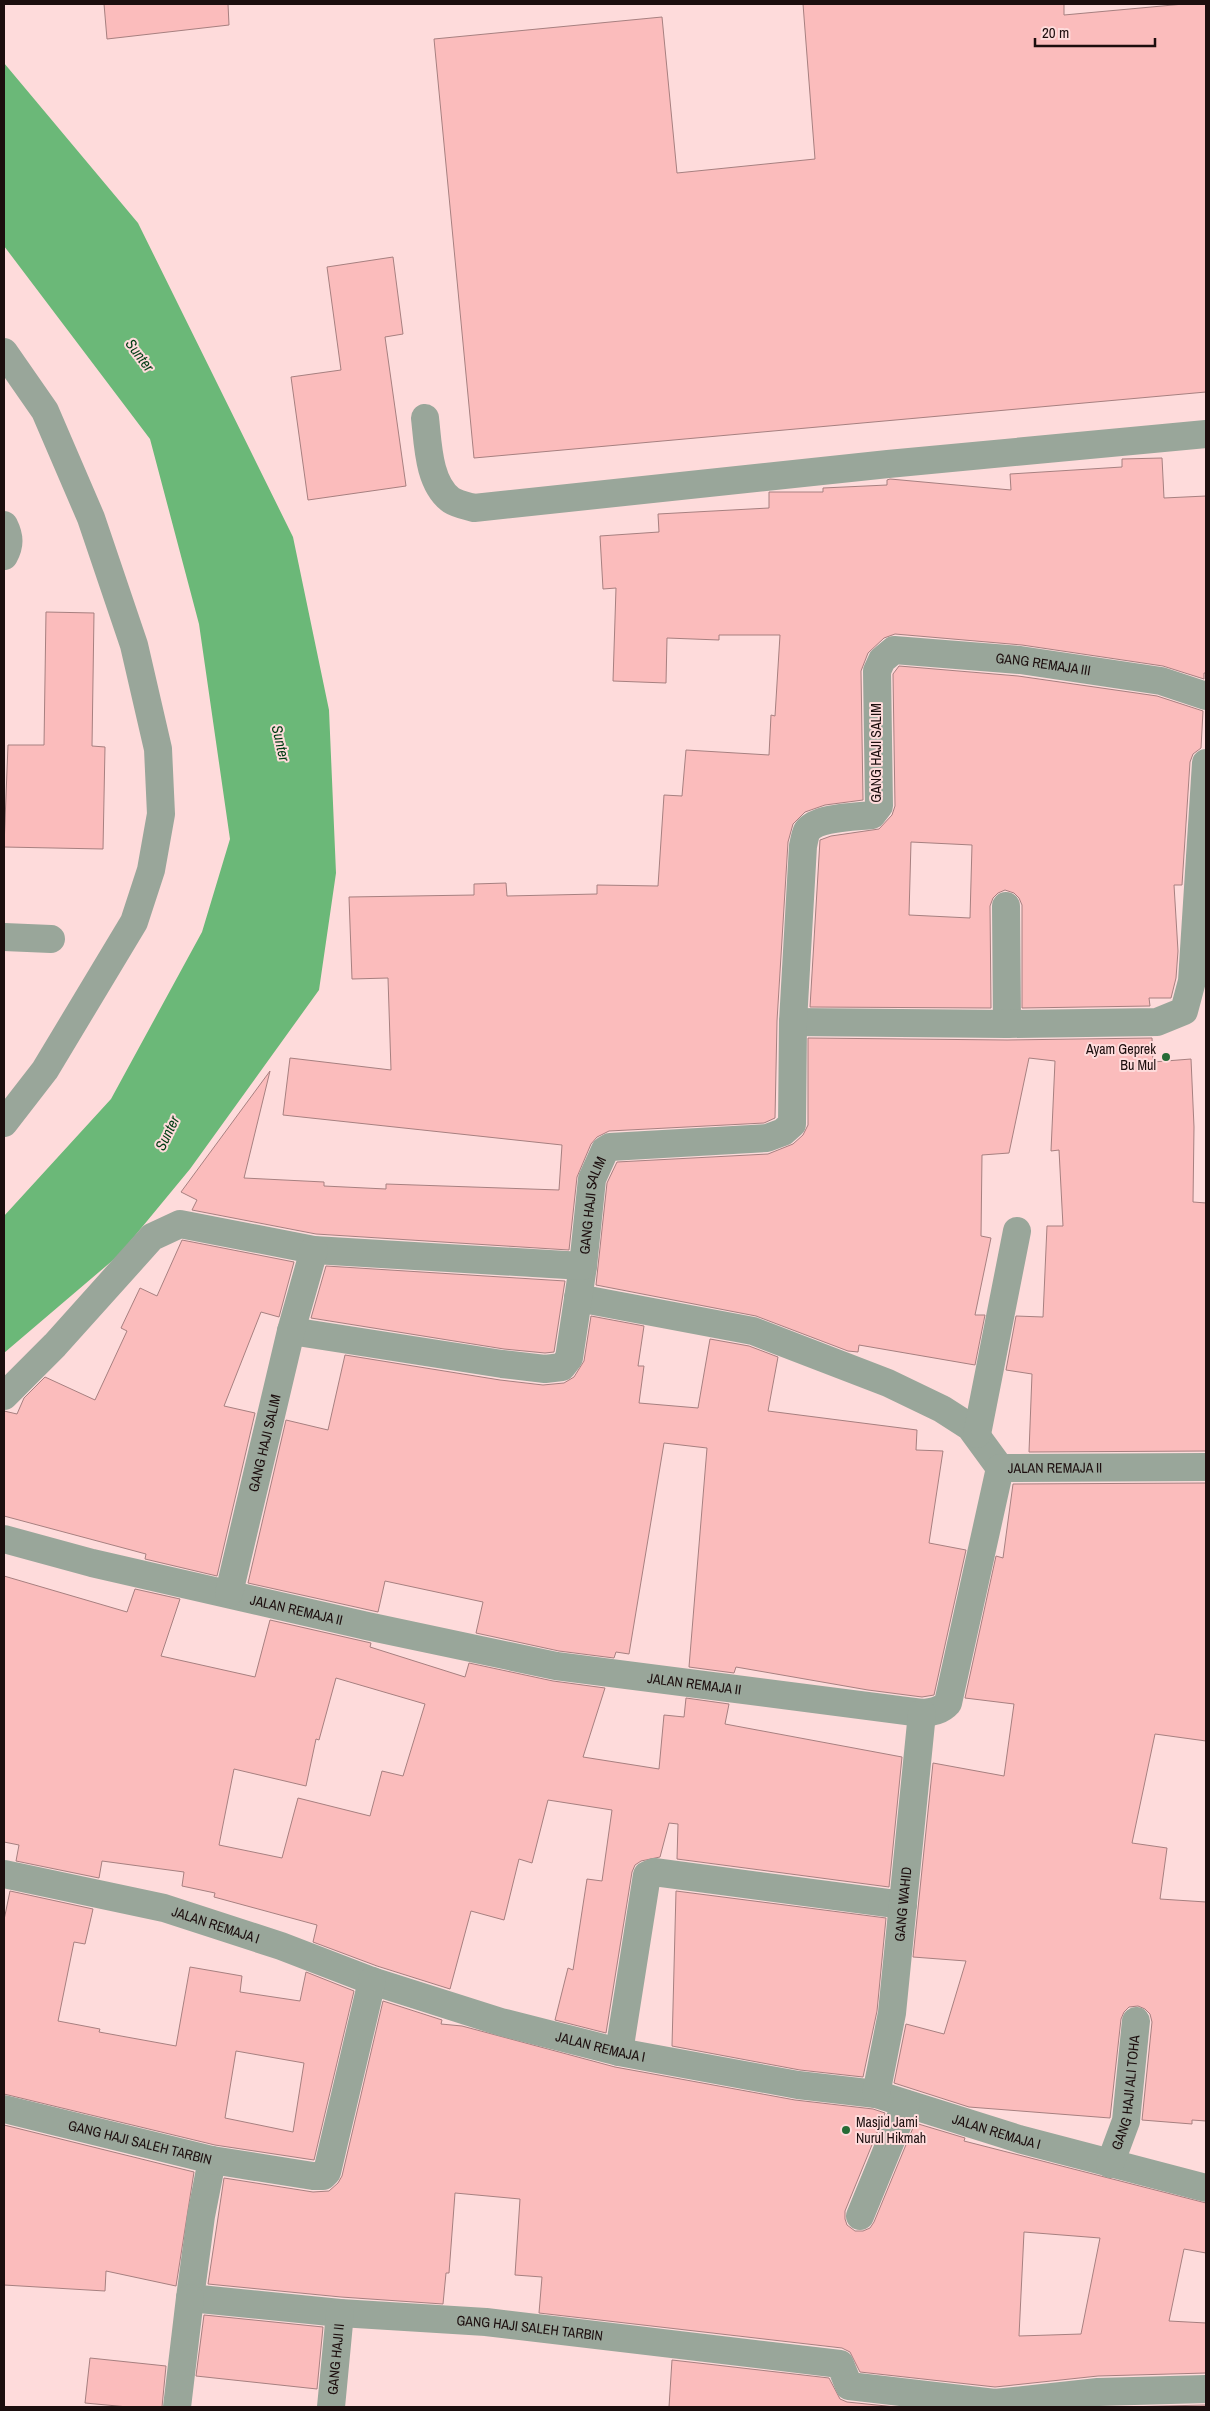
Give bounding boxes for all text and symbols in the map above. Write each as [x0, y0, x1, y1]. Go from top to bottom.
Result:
scale bar [1035, 15, 1155, 47]
text: 20 m [1042, 22, 1069, 43]
water label: Sunter [121, 334, 160, 377]
street label: GANG REMAJA III [995, 649, 1092, 679]
street label: GANG HAJI SALIM [867, 703, 885, 803]
water label: Sunter [267, 723, 296, 764]
place label: Ayam Geprek Bu Mul [1085, 1040, 1156, 1074]
marker: Ayam Geprek Bu Mul [1160, 1051, 1172, 1063]
water label: Sunter [150, 1111, 185, 1154]
street label: GANG HAJI SALIM [575, 1153, 610, 1255]
street label: GANG HAJI SALIM [244, 1393, 285, 1494]
street label: JALAN REMAJA II [1008, 1459, 1102, 1477]
street label: JALAN REMAJA II [248, 1591, 345, 1629]
street label: JALAN REMAJA II [646, 1669, 742, 1699]
street label: GANG WAHID [890, 1866, 916, 1942]
street label: JALAN REMAJA I [170, 1902, 262, 1947]
street label: JALAN REMAJA I [554, 2027, 647, 2066]
street label: GANG HAJI ALI TOHA [1107, 2034, 1144, 2152]
street label: JALAN REMAJA I [950, 2110, 1043, 2153]
place label: Masjid Jami Nurul Hikmah [856, 2113, 926, 2147]
street label: GANG HAJI SALEH TARBIN [66, 2116, 214, 2169]
marker: Masjid Jami Nurul Hikmah [840, 2124, 852, 2136]
street label: GANG HAJI SALEH TARBIN [456, 2311, 604, 2345]
street label: GANG HAJI II [323, 2323, 348, 2396]

